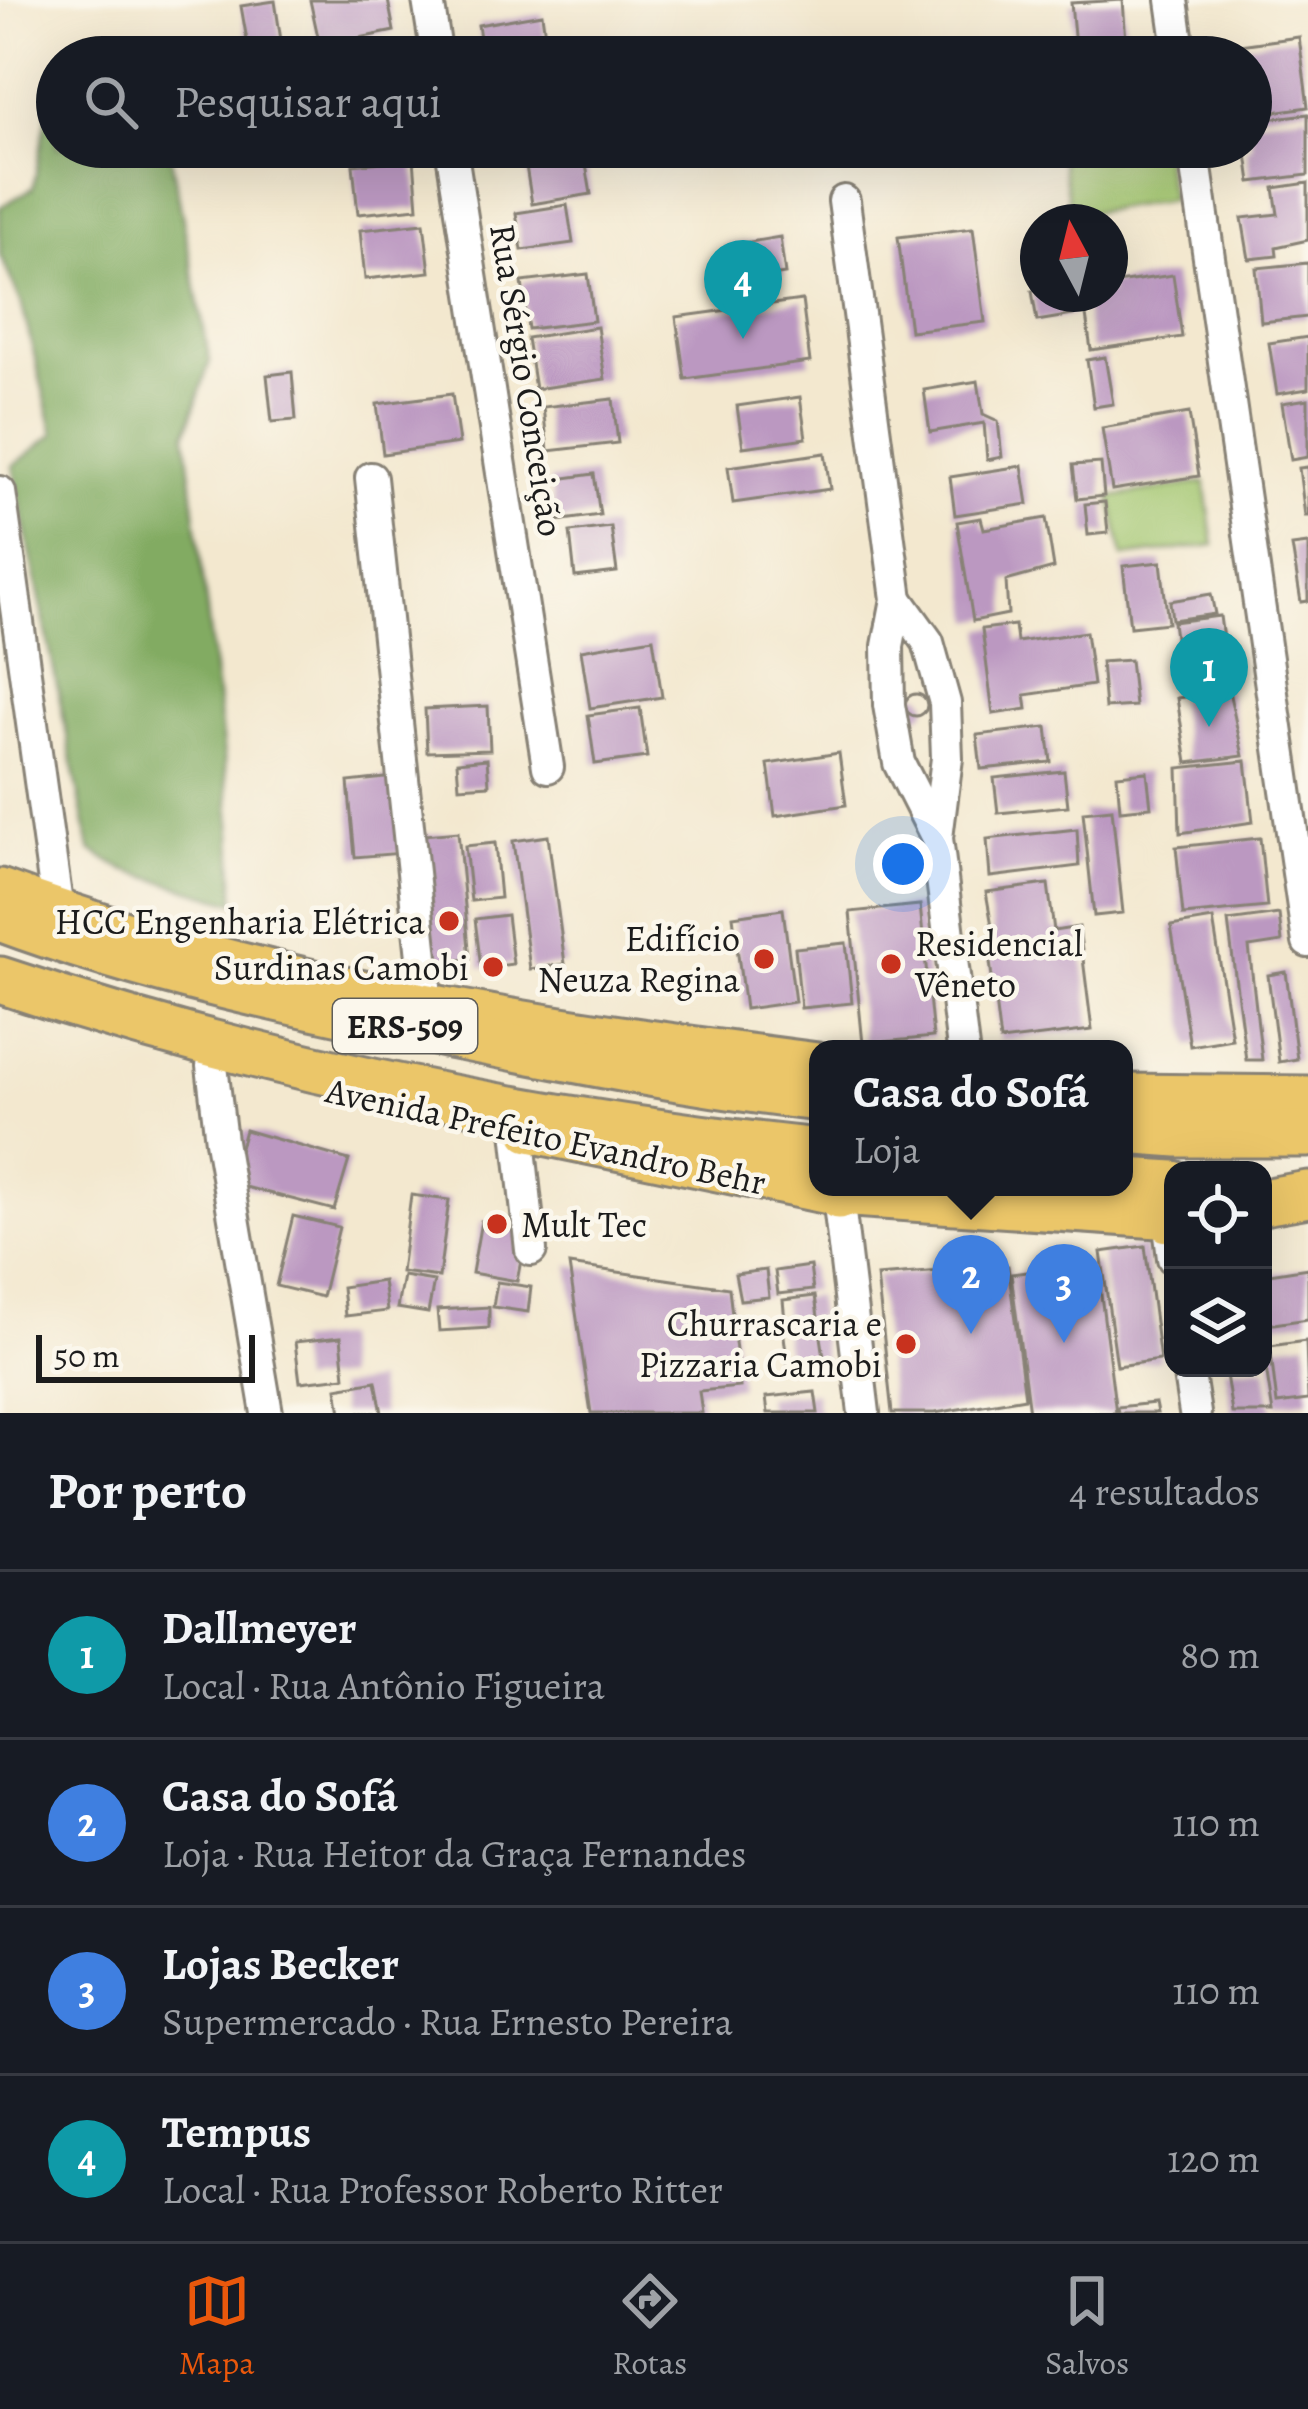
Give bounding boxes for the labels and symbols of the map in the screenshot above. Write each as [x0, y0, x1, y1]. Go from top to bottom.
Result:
north arrow [1020, 204, 1128, 312]
street label: Rua Sérgio Conceição [478, 220, 576, 540]
pin: 4 [704, 240, 782, 339]
pin: 1 [1170, 628, 1248, 727]
your location [873, 834, 933, 894]
place label: HCC Engenharia Elétrica [55, 897, 425, 946]
marker: HCC Engenharia Elétrica [436, 908, 462, 934]
place label: Edifício Neuza Regina [537, 914, 740, 1004]
place label: Residencial Vêneto [914, 919, 1083, 1009]
place label: Surdinas Camobi [214, 943, 469, 992]
marker: Edifício Neuza Regina [751, 946, 777, 972]
marker: Residencial Vêneto [878, 951, 904, 977]
marker: Surdinas Camobi [480, 954, 506, 980]
road number: ERS-509 [333, 999, 477, 1053]
street label: Avenida Prefeito Evandro Behr [320, 1065, 771, 1207]
place label: Mult Tec [521, 1200, 647, 1249]
marker: Mult Tec [484, 1211, 510, 1237]
pin: 2 [932, 1235, 1010, 1334]
pin: 3 [1025, 1244, 1103, 1343]
place label: Churrascaria e Pizzaria Camobi [639, 1299, 882, 1389]
scale bar [36, 1329, 255, 1382]
marker: Churrascaria e Pizzaria Camobi [893, 1331, 919, 1357]

